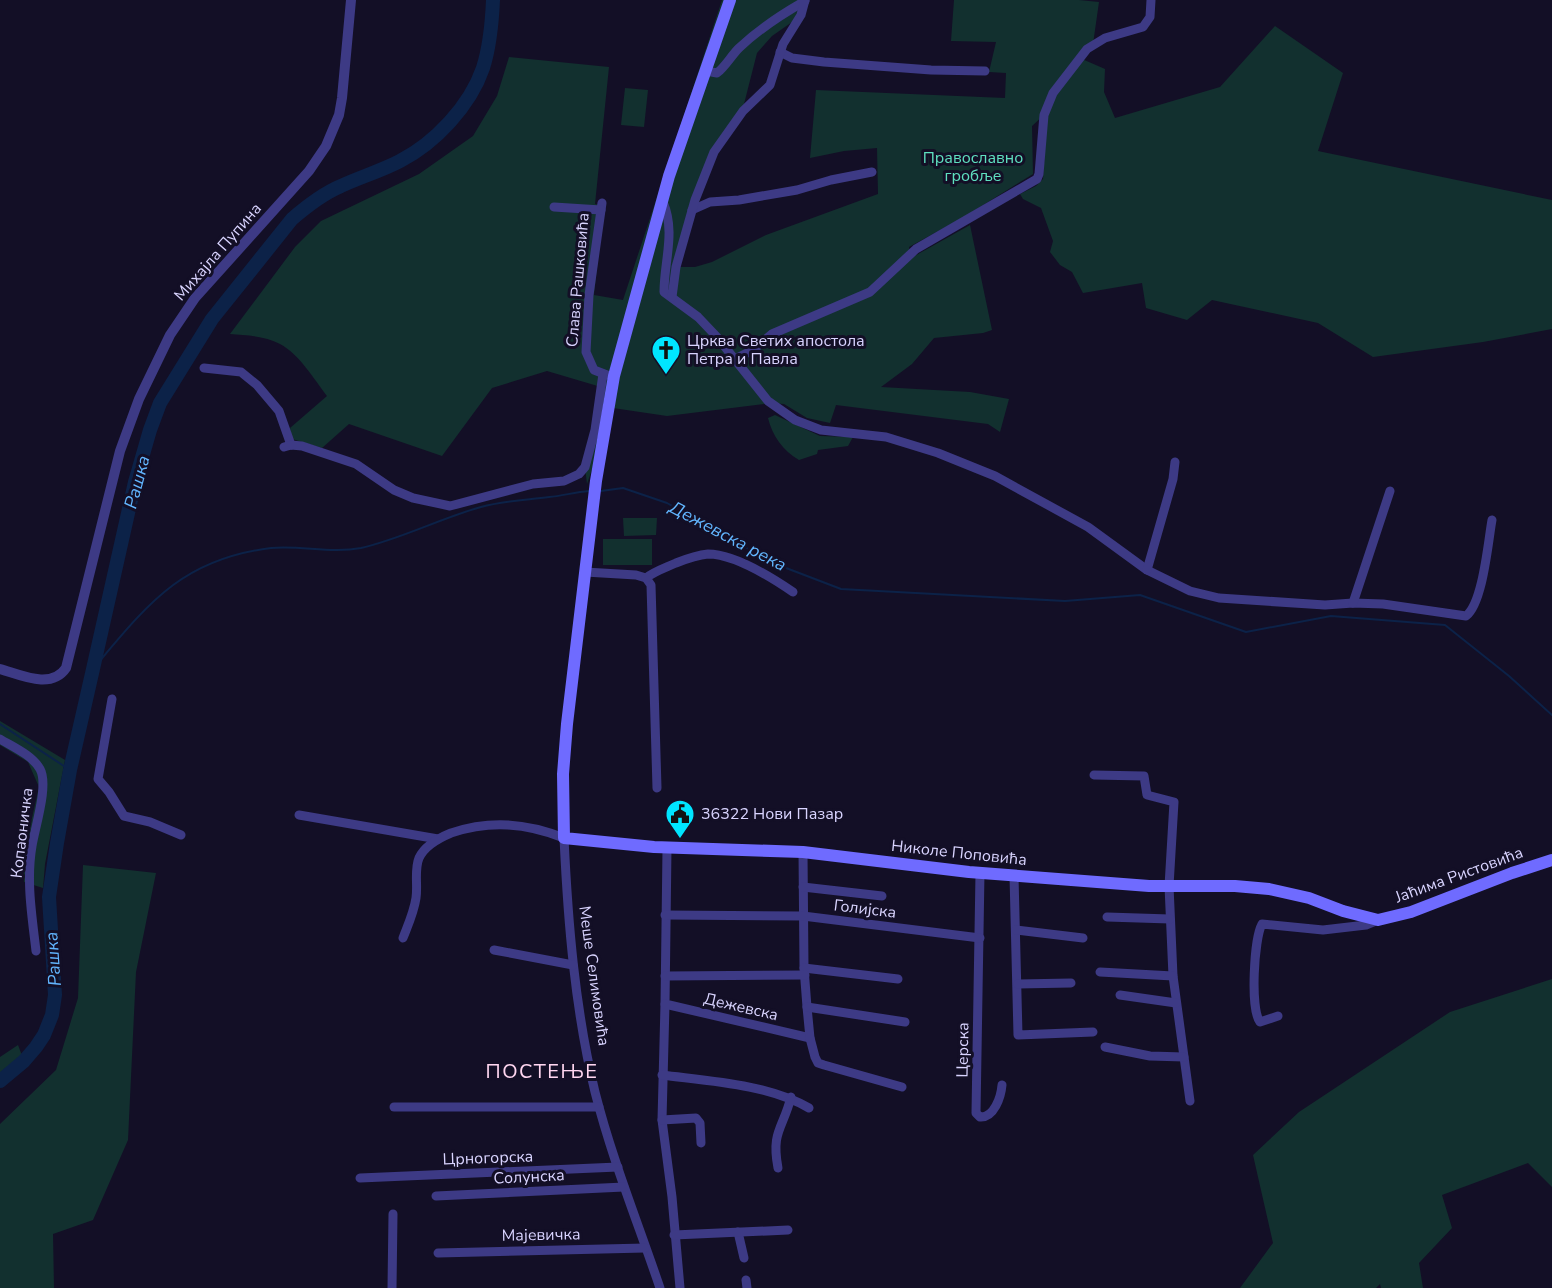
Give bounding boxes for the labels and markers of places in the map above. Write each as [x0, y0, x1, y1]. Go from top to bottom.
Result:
place label: Црква Светих апостола Петра и Павла [687, 330, 865, 370]
church icon: Црква Светих апостола Петра и Павла [650, 334, 682, 376]
public building icon: 36322 Нови Пазар [664, 798, 696, 840]
place label: 36322 Нови Пазар [701, 803, 843, 825]

